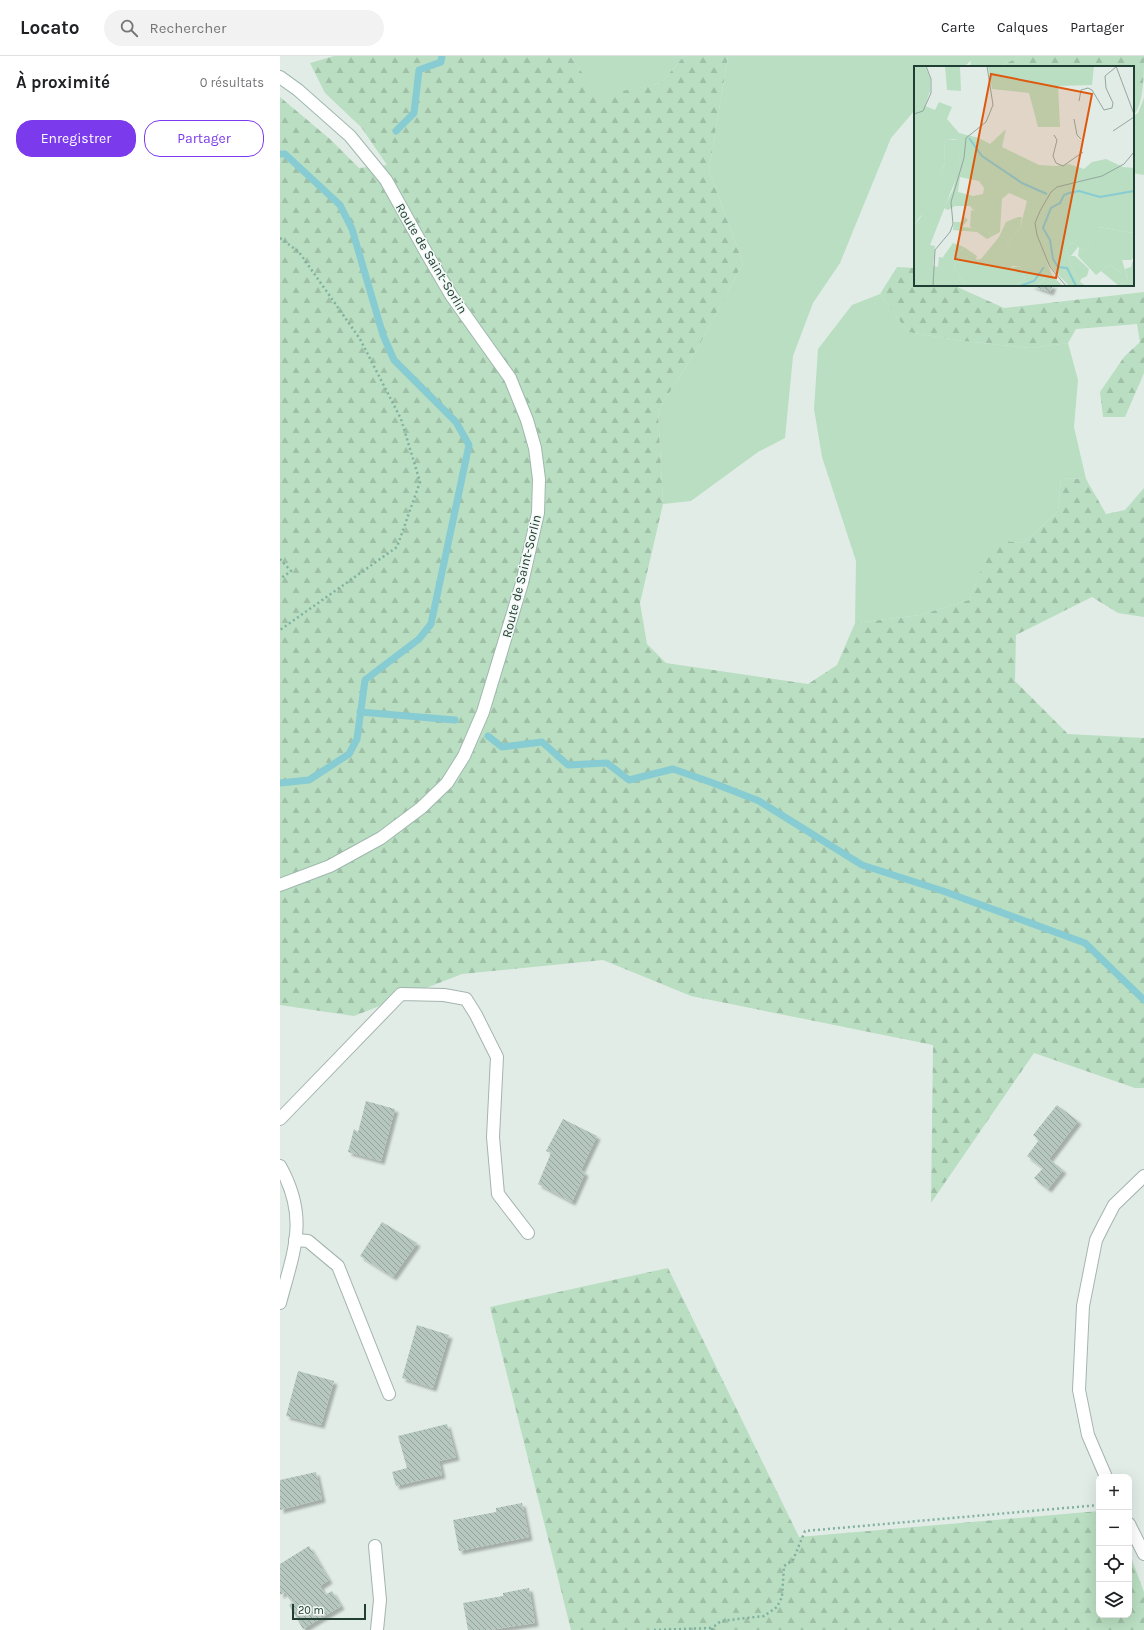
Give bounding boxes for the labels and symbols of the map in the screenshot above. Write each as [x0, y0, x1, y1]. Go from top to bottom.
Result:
inset map [914, 66, 1134, 286]
street label: Route de Saint-Sorlin [393, 200, 471, 316]
street label: Route de Saint-Sorlin [499, 513, 544, 639]
scale bar [292, 1602, 366, 1621]

